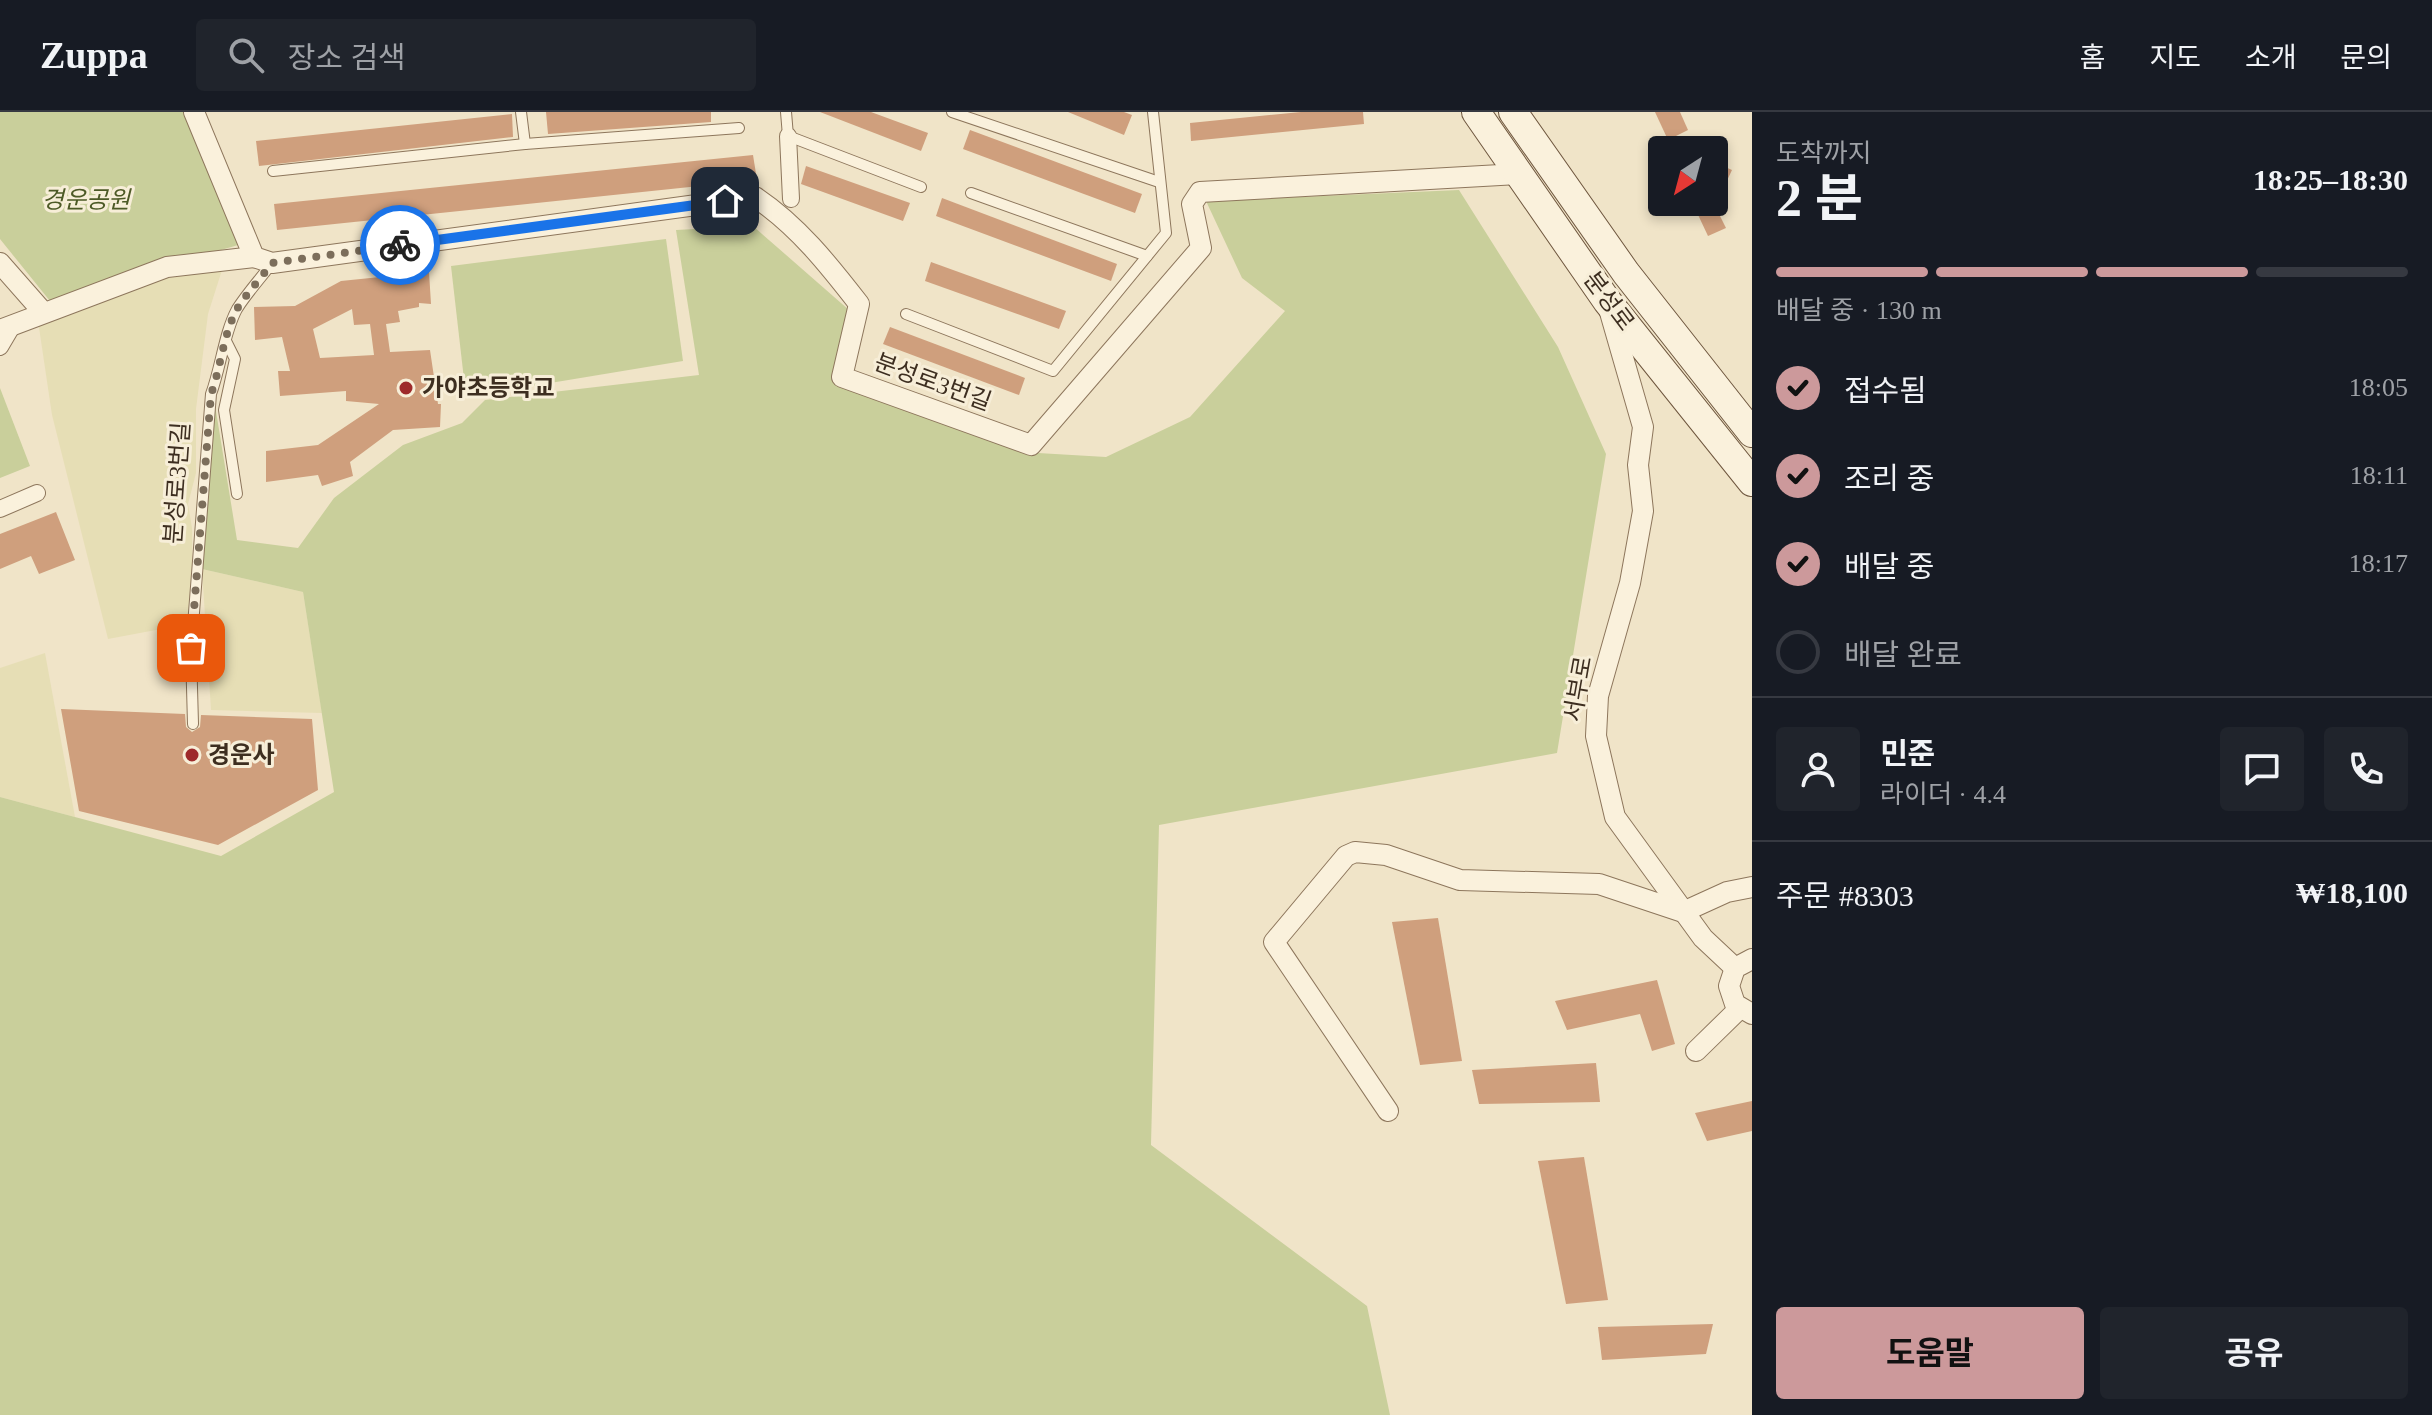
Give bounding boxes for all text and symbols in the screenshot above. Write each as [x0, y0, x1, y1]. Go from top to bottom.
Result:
search box [196, 19, 756, 91]
icon: search [224, 33, 268, 77]
text: Zuppa [40, 34, 148, 76]
text: 장소 검색 [288, 41, 406, 74]
text: 홈 [2080, 42, 2105, 73]
text: 지도 [2149, 42, 2201, 73]
text: 소개 [2245, 42, 2296, 73]
text: 문의 [2340, 42, 2392, 73]
north arrow [1648, 136, 1728, 216]
map controls [1648, 136, 1728, 216]
text: 도착까지 [1776, 139, 1872, 168]
text: 18:25–18:30 [2253, 163, 2408, 196]
pin [691, 167, 759, 235]
text: 2 분 [1776, 170, 1863, 227]
icon: home [703, 179, 747, 223]
park label: 경운공원 [42, 187, 132, 213]
courier [360, 205, 440, 285]
icon: bike [378, 223, 422, 267]
street label: 분성로 [1579, 267, 1639, 335]
text: 배달 중 · 130 m [1776, 296, 1942, 325]
street label: 분성로3번길 [871, 349, 995, 415]
icon: check [1776, 366, 1820, 410]
text: 18:05 [2349, 373, 2408, 402]
text: 접수됨 [1844, 374, 1927, 407]
place label: 가야초등학교 [422, 375, 554, 401]
marker: 가야초등학교 [397, 379, 415, 397]
street label: 분성로3번길 [160, 421, 194, 545]
icon: check [1776, 454, 1820, 498]
text: 18:11 [2350, 461, 2408, 490]
text: 조리 중 [1844, 462, 1934, 495]
icon: check [1776, 542, 1820, 586]
text: 18:17 [2349, 549, 2408, 578]
text: 배달 중 [1844, 550, 1934, 583]
pin [157, 614, 225, 682]
icon: bag [169, 626, 213, 670]
text: 배달 완료 [1844, 638, 1962, 671]
street label: 서부로 [1559, 654, 1597, 724]
button: person [1776, 727, 1860, 811]
button: chat [2220, 727, 2304, 811]
button: phone [2324, 727, 2408, 811]
text: 민준 [1880, 737, 1935, 770]
place label: 경운사 [208, 742, 274, 768]
marker: 경운사 [183, 746, 201, 764]
text: 라이더 · 4.4 [1880, 780, 2006, 809]
text: ₩18,100 [2296, 876, 2408, 909]
text: 주문 #8303 [1776, 879, 1914, 912]
button: 도움말 [1776, 1307, 2084, 1399]
button: 공유 [2100, 1307, 2408, 1399]

